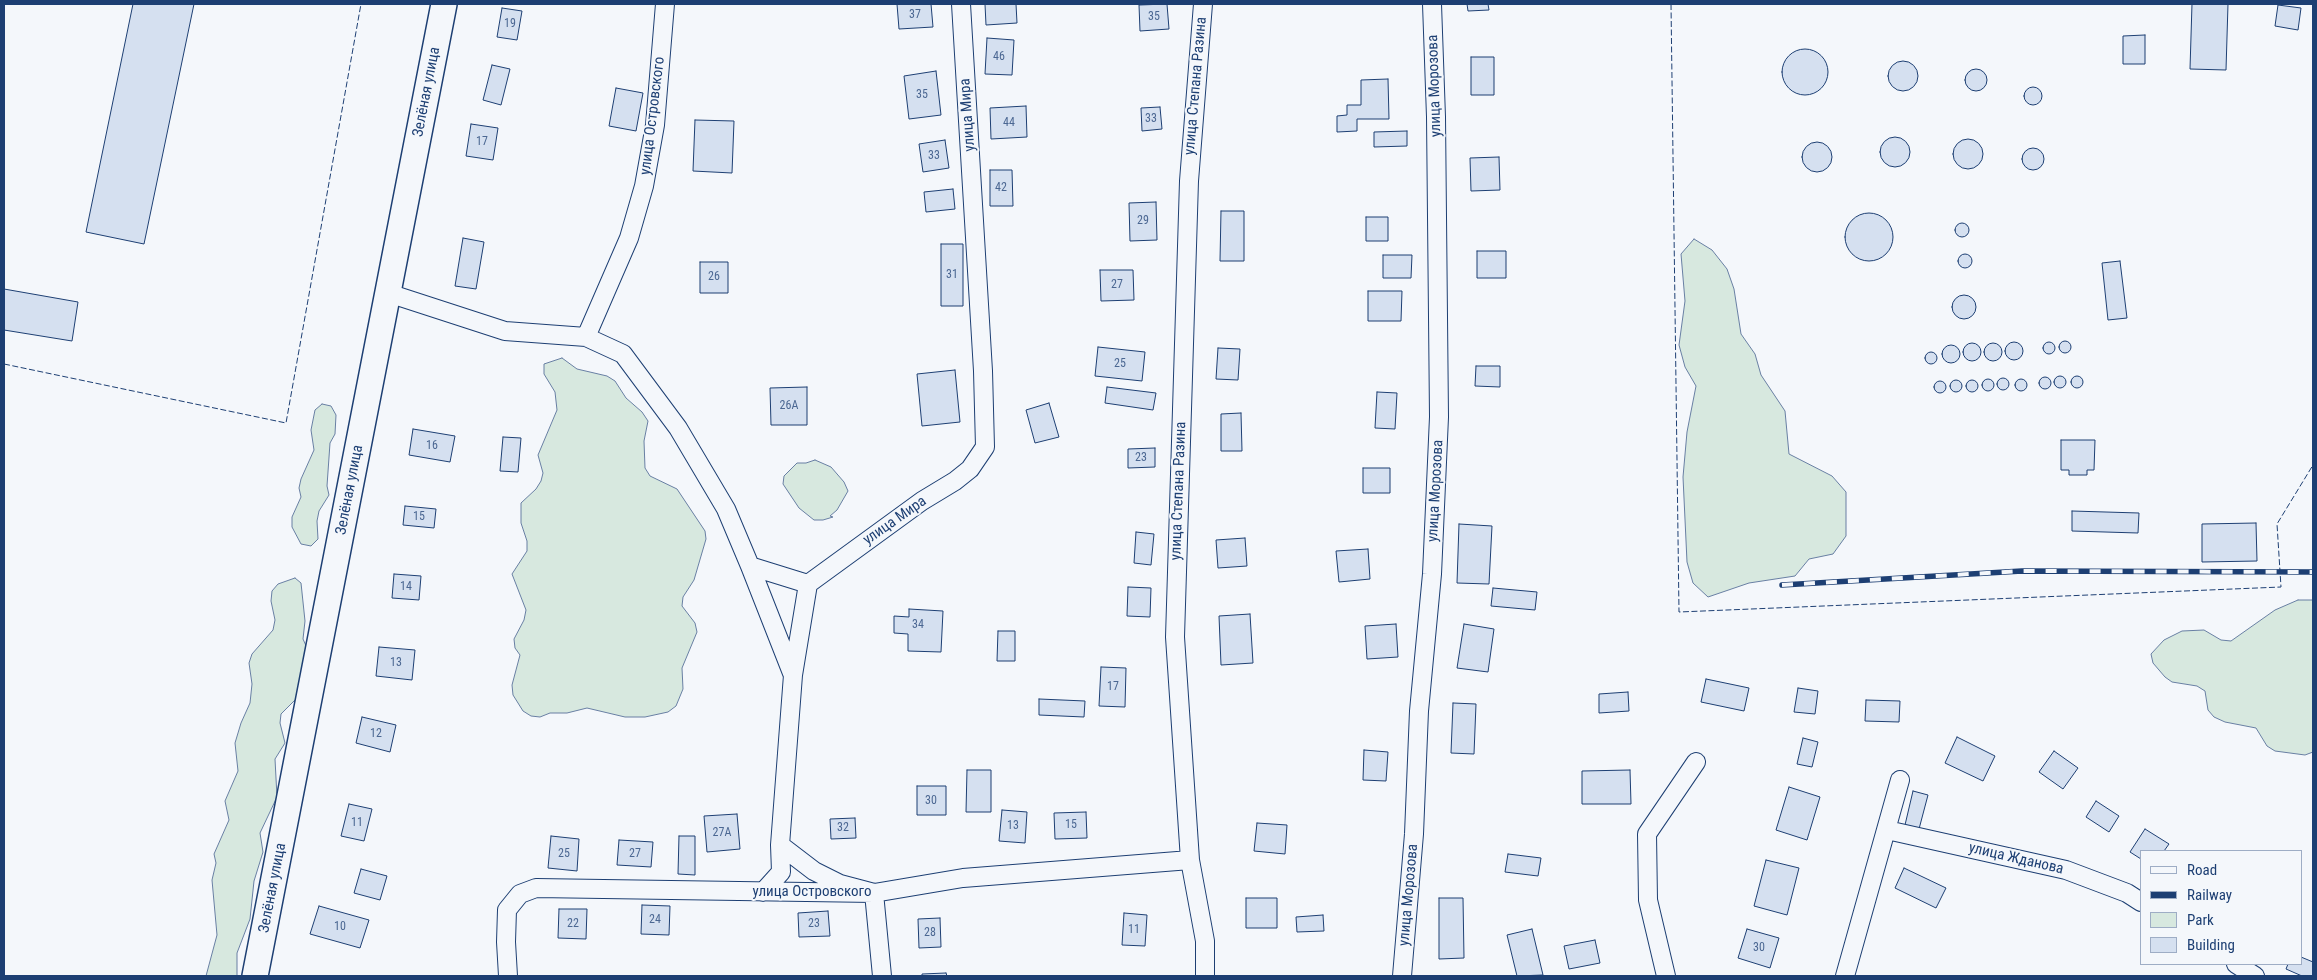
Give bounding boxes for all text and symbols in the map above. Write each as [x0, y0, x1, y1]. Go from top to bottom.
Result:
house number: 37 [909, 8, 921, 22]
house number: 35 [1148, 10, 1160, 24]
street label: улица Степана Разина [1181, 16, 1211, 156]
house number: 19 [504, 17, 516, 31]
street label: улица Морозова [1424, 34, 1446, 138]
street label: Зелёная улица [409, 45, 445, 139]
house number: 46 [993, 50, 1005, 64]
street label: улица Островского [637, 56, 669, 176]
street label: улица Мира [956, 78, 980, 152]
house number: 35 [916, 88, 928, 102]
house number: 33 [1145, 112, 1157, 126]
house number: 44 [1003, 116, 1015, 130]
house number: 17 [476, 135, 488, 149]
house number: 33 [928, 149, 940, 163]
house number: 42 [995, 181, 1007, 195]
house number: 29 [1137, 214, 1149, 228]
house number: 31 [946, 268, 958, 282]
house number: 26 [708, 270, 720, 284]
house number: 27 [1111, 278, 1123, 292]
house number: 25 [1114, 357, 1126, 371]
house number: 26А [780, 399, 798, 413]
street label: улица Степана Разина [1168, 421, 1190, 561]
house number: 16 [426, 439, 438, 453]
street label: улица Морозова [1424, 439, 1448, 543]
street label: Зелёная улица [332, 443, 368, 537]
house number: 23 [1135, 451, 1147, 465]
street label: улица Мира [860, 493, 930, 549]
house number: 15 [413, 510, 425, 524]
house number: 14 [400, 580, 412, 594]
house number: 34 [912, 618, 924, 632]
house number: 13 [390, 656, 402, 670]
house number: 17 [1107, 680, 1119, 694]
house number: 12 [370, 727, 382, 741]
house number: 30 [925, 794, 937, 808]
house number: 11 [351, 816, 363, 830]
house number: 15 [1065, 818, 1077, 832]
house number: 13 [1007, 819, 1019, 833]
house number: 32 [837, 821, 849, 835]
house number: 27А [713, 826, 731, 840]
street label: улица Жданова [1967, 839, 2065, 879]
street label: Зелёная улица [255, 841, 291, 935]
street label: улица Морозова [1396, 843, 1422, 947]
house number: 25 [558, 847, 570, 861]
house number: 27 [629, 847, 641, 861]
legend [2140, 850, 2302, 965]
text: Road [2187, 861, 2217, 879]
street label: улица Островского [752, 883, 872, 901]
text: Railway [2187, 886, 2232, 904]
text: Park [2187, 911, 2214, 929]
house number: 24 [649, 913, 661, 927]
house number: 22 [567, 917, 579, 931]
house number: 23 [808, 917, 820, 931]
house number: 10 [334, 920, 346, 934]
house number: 11 [1128, 923, 1140, 937]
house number: 28 [924, 926, 936, 940]
text: Building [2187, 936, 2235, 954]
house number: 30 [1753, 941, 1765, 955]

